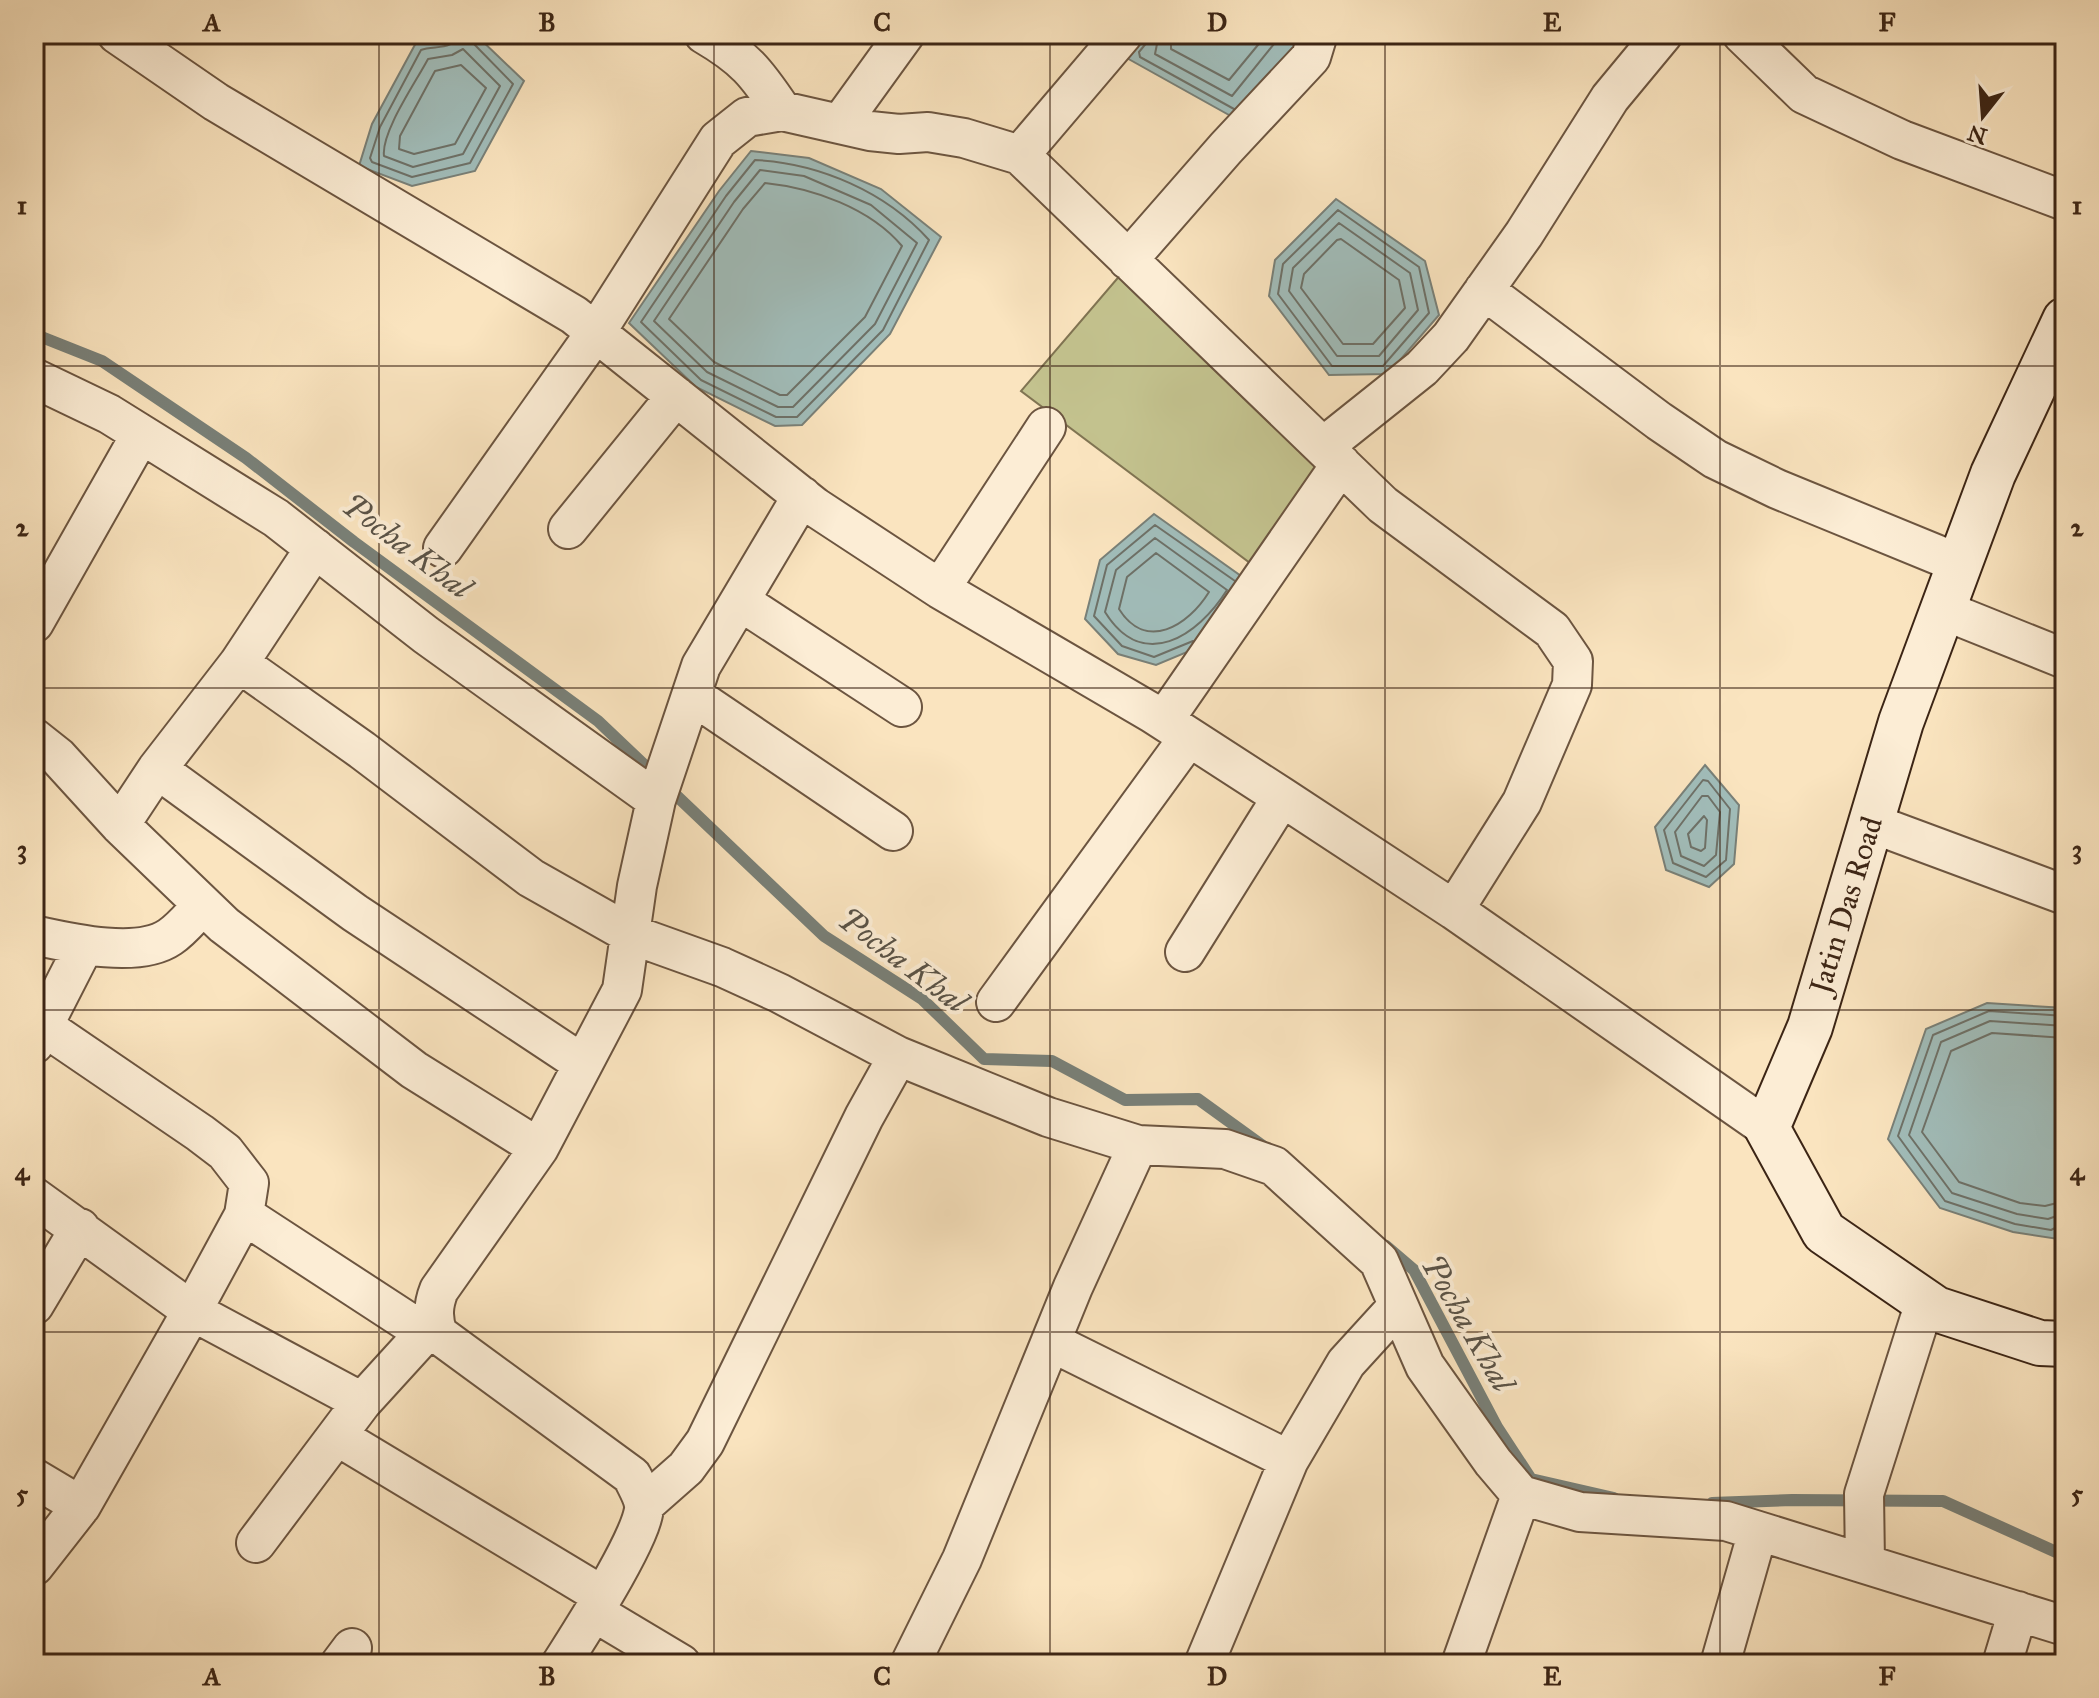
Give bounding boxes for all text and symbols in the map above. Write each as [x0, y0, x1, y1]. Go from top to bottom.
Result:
text: A [201, 6, 221, 38]
text: B [538, 6, 556, 38]
text: C [873, 6, 891, 38]
text: D [1207, 6, 1227, 38]
text: E [1543, 6, 1562, 38]
text: F [1879, 6, 1896, 38]
north arrow [1943, 76, 2023, 156]
text: N [1964, 119, 1990, 150]
text: 1 [17, 189, 27, 221]
text: 1 [2072, 189, 2082, 221]
water label: Pocha Khal [335, 485, 481, 609]
text: 2 [16, 511, 30, 543]
text: 2 [2071, 511, 2085, 543]
street label: Jatin Das Road [1801, 812, 1890, 1001]
text: 3 [17, 833, 27, 865]
text: 3 [2072, 833, 2082, 865]
water label: Pocha Khal [831, 899, 977, 1023]
text: 4 [15, 1155, 31, 1187]
text: 4 [2070, 1155, 2086, 1187]
water label: Pocha Khal [1413, 1248, 1523, 1401]
text: 5 [16, 1477, 29, 1509]
text: 5 [2071, 1477, 2084, 1509]
text: A [201, 1660, 221, 1692]
text: B [538, 1660, 556, 1692]
text: C [873, 1660, 891, 1692]
text: D [1207, 1660, 1227, 1692]
text: E [1543, 1660, 1562, 1692]
text: F [1879, 1660, 1896, 1692]

